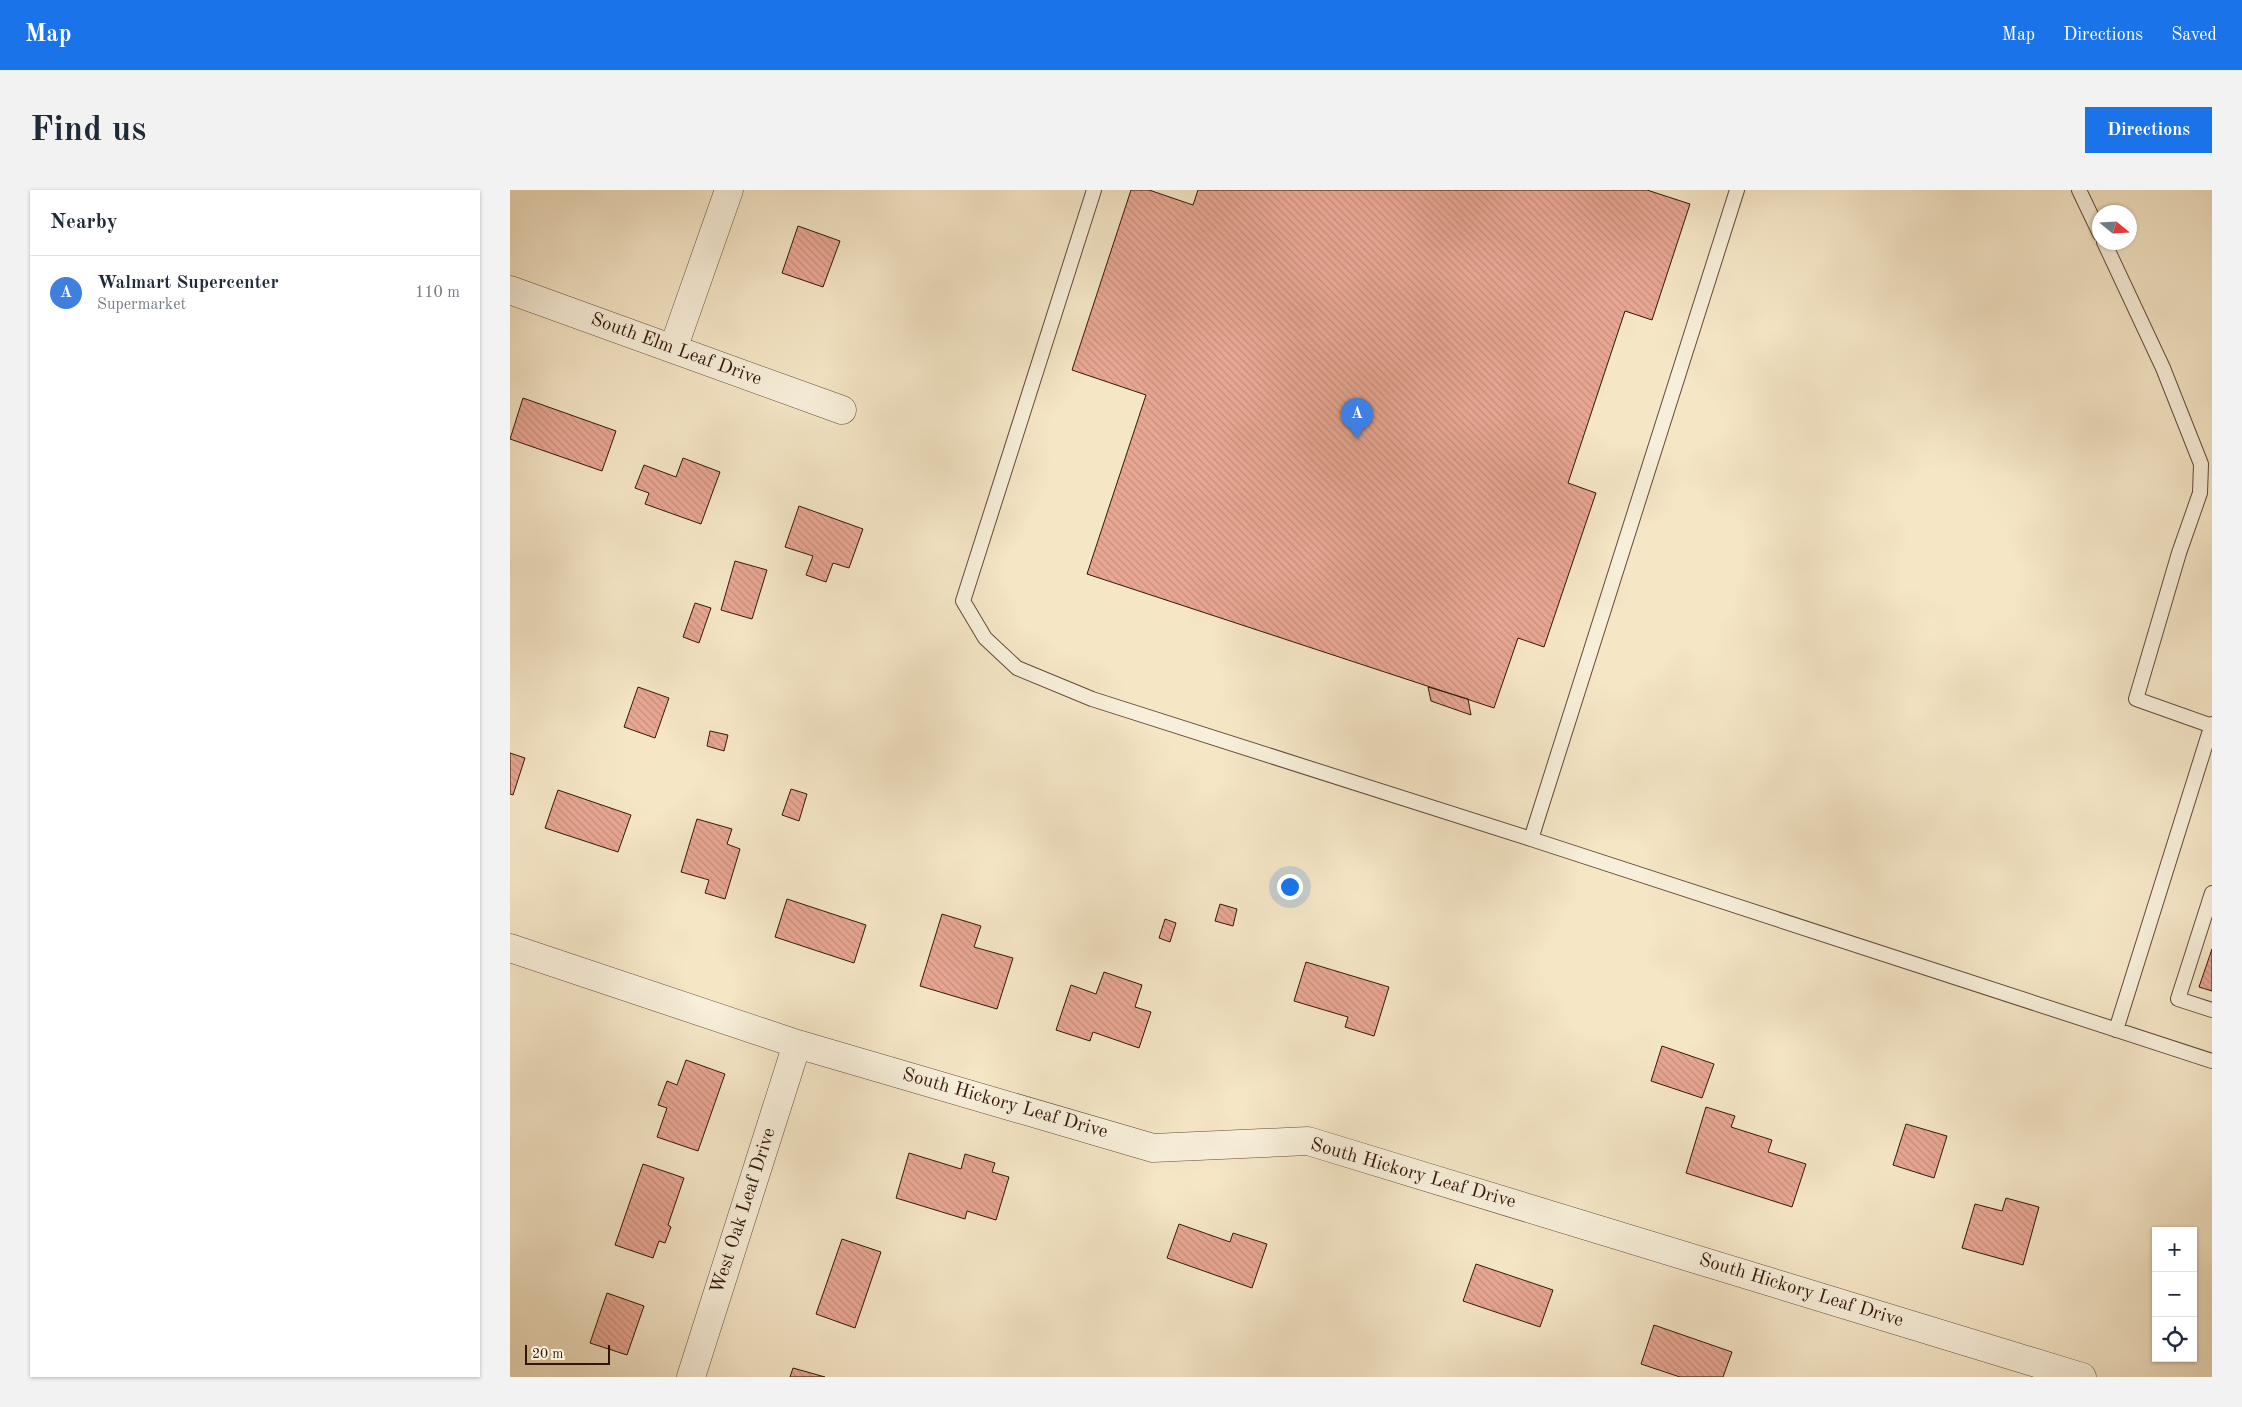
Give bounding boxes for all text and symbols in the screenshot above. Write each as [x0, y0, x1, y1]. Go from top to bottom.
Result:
text: Map [25, 23, 72, 47]
text: Map [2002, 26, 2035, 44]
text: Directions [2063, 26, 2143, 44]
text: Saved [2171, 26, 2217, 44]
button: Directions [2085, 107, 2212, 153]
text: Find us [30, 113, 146, 148]
north arrow [2092, 205, 2137, 250]
text: Nearby [50, 212, 118, 233]
text: Walmart Supercenter [97, 274, 279, 293]
text: A [60, 285, 72, 301]
text: 110 m [415, 285, 460, 301]
text: Supermarket [97, 297, 186, 313]
street label: South Elm Leaf Drive [588, 310, 764, 390]
pin: A [1341, 398, 1373, 439]
your location [1277, 874, 1303, 900]
street label: South Hickory Leaf Drive [900, 1066, 1110, 1142]
street label: West Oak Leaf Drive [708, 1126, 780, 1296]
street label: South Hickory Leaf Drive [1308, 1136, 1518, 1212]
map controls [2152, 1227, 2197, 1362]
button: + [2152, 1227, 2197, 1272]
street label: South Hickory Leaf Drive [1697, 1251, 1905, 1331]
button: − [2152, 1272, 2197, 1317]
button: locate [2152, 1317, 2197, 1362]
scale bar [525, 1342, 610, 1365]
text: 20 m [532, 1347, 563, 1361]

